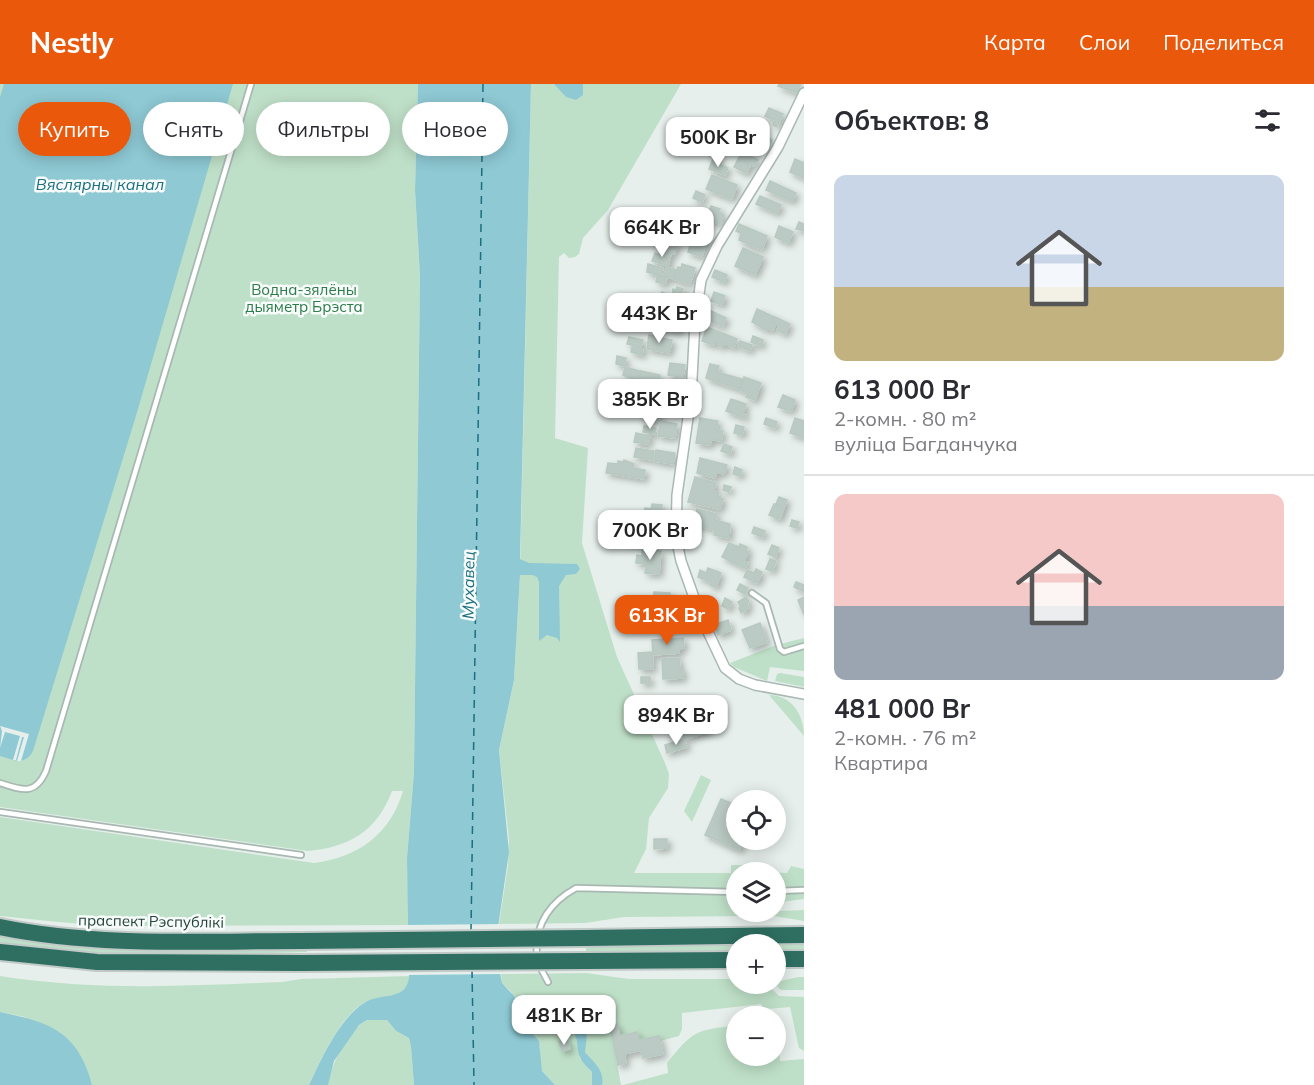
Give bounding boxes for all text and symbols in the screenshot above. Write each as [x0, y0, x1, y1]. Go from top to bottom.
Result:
text: Nestly [30, 25, 114, 60]
text: Карта [984, 29, 1046, 55]
text: Слои [1079, 29, 1130, 55]
text: Поделиться [1163, 29, 1284, 55]
chip: Купить [18, 102, 131, 156]
chip: Снять [143, 102, 244, 156]
chip: Фильтры [256, 102, 390, 156]
chip: Новое [402, 102, 508, 156]
text: Объектов: 8 [834, 104, 989, 137]
icon: filters [1251, 104, 1284, 137]
pin: 500K Br [663, 117, 773, 168]
text: 500K Br [680, 124, 756, 149]
water label: Вяслярны канал [36, 174, 164, 194]
pin: 664K Br [607, 207, 717, 258]
text: 664K Br [624, 214, 700, 239]
icon: home [1005, 214, 1113, 322]
park label: Водна-зялёны дыяметр Брэста [245, 280, 363, 316]
pin: 443K Br [604, 293, 714, 344]
text: 443K Br [621, 300, 697, 325]
text: 613 000 Br [834, 373, 970, 406]
pin: 385K Br [595, 379, 705, 430]
text: 385K Br [612, 386, 688, 411]
text: 2-комн. · 80 m² [834, 406, 976, 431]
text: вуліца Багданчука [834, 431, 1018, 456]
pin: 700K Br [595, 510, 705, 561]
text: 700K Br [612, 517, 688, 542]
icon: home [1005, 533, 1113, 641]
water label: Мухавец [457, 551, 479, 619]
pin: 613K Br [612, 595, 722, 646]
text: 613K Br [629, 602, 705, 627]
text: 481 000 Br [834, 692, 970, 725]
pin: 894K Br [621, 695, 731, 746]
text: 894K Br [638, 702, 714, 727]
text: 2-комн. · 76 m² [834, 725, 976, 750]
text: Квартира [834, 750, 928, 775]
map controls [726, 790, 786, 1066]
button: locate [726, 790, 786, 850]
button: layers [726, 862, 786, 922]
street label: праспект Рэспублікі [78, 910, 224, 932]
button: + [726, 934, 786, 994]
pin: 481K Br [509, 995, 619, 1046]
text: 481K Br [526, 1002, 602, 1027]
button: − [726, 1006, 786, 1066]

